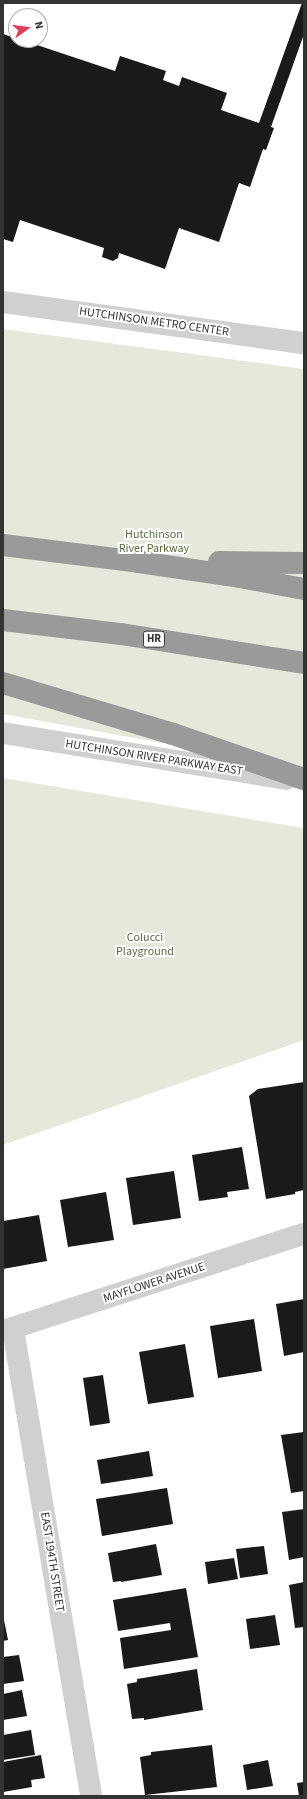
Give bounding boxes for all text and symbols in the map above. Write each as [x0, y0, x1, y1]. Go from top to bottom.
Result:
north arrow [8, 8, 48, 48]
text: N [31, 20, 47, 31]
street label: HUTCHINSON METRO CENTER [78, 304, 230, 340]
park label: Hutchinson River Parkway [119, 528, 189, 556]
road number: HR [142, 630, 166, 648]
street label: HUTCHINSON RIVER PARKWAY EAST [64, 737, 244, 779]
park label: Colucci Playground [116, 931, 174, 959]
street label: MAYFLOWER AVENUE [101, 1260, 207, 1306]
street label: EAST 194TH STREET [37, 1511, 67, 1613]

